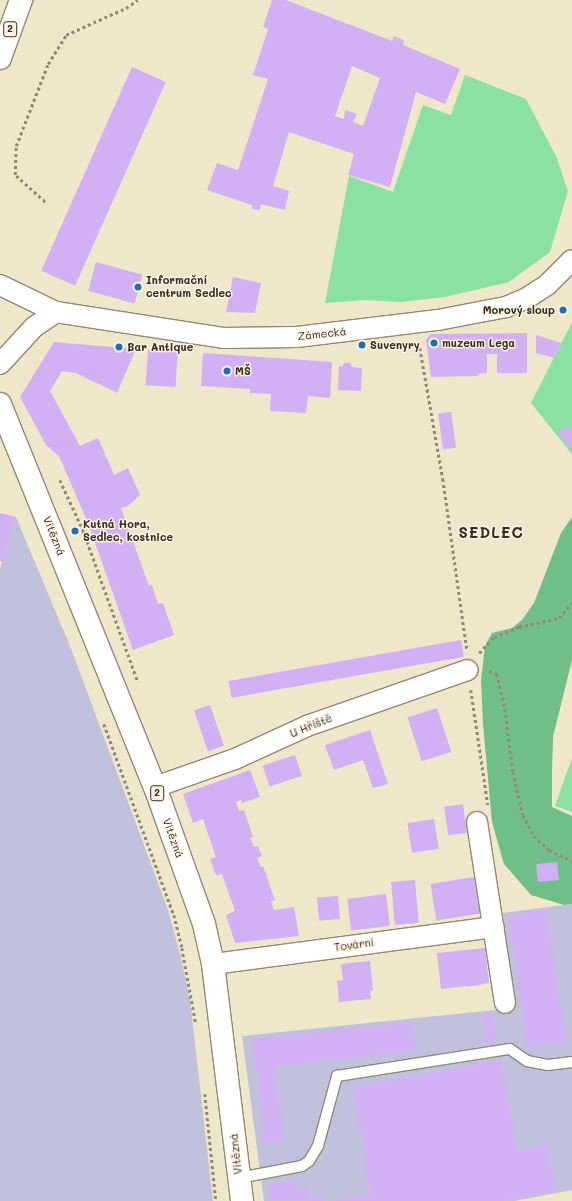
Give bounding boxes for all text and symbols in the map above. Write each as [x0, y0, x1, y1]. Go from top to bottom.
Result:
road number: 2 [3, 21, 17, 37]
place label: Informační centrum Sedlec [146, 274, 232, 300]
marker: Informační centrum Sedlec [133, 282, 143, 292]
place label: Morový sloup [483, 303, 555, 317]
marker: Morový sloup [558, 305, 568, 315]
street label: Zámecká [297, 325, 347, 343]
place label: muzeum Lega [442, 336, 515, 350]
place label: Suvenyry [370, 338, 420, 352]
marker: muzeum Lega [429, 338, 439, 348]
place label: Bar Antique [127, 340, 193, 354]
marker: Suvenyry [357, 340, 367, 350]
marker: Bar Antique [114, 342, 124, 352]
place label: MŠ [235, 364, 251, 378]
marker: MŠ [222, 366, 232, 376]
street label: Vítězná [40, 514, 68, 558]
place label: Kutná Hora, Sedlec, kostnice [83, 518, 173, 544]
district label: SEDLEC [458, 524, 524, 542]
marker: Kutná Hora, Sedlec, kostnice [70, 526, 80, 536]
street label: U Hřiště [288, 712, 334, 740]
road number: 2 [150, 785, 164, 801]
street label: Vítězná [160, 816, 186, 860]
street label: Tovární [333, 936, 375, 954]
street label: Vítězná [227, 1133, 245, 1175]

